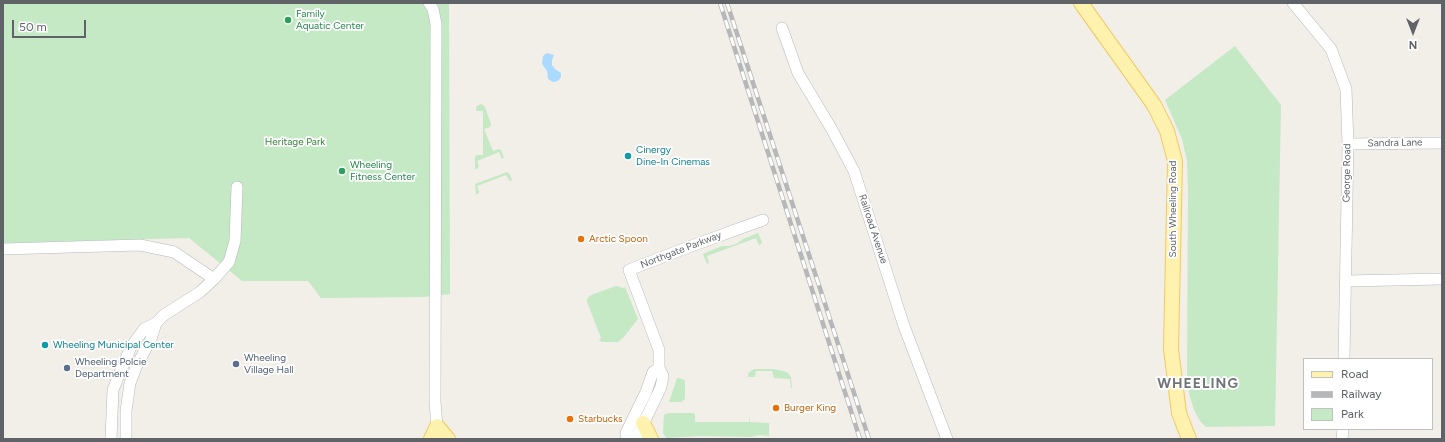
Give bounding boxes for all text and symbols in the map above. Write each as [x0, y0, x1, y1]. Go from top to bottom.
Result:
place label: Family Aquatic Center [296, 8, 364, 32]
scale bar [14, 12, 88, 38]
north arrow [1393, 12, 1433, 52]
marker: Family Aquatic Center [283, 15, 293, 25]
text: 50 m [19, 20, 47, 34]
text: N [1409, 38, 1417, 51]
park label: Heritage Park [265, 136, 325, 148]
street label: Sandra Lane [1367, 137, 1423, 149]
street label: George Road [1340, 143, 1354, 203]
place label: Cinergy Dine-In Cinemas [636, 144, 710, 168]
marker: Cinergy Dine-In Cinemas [623, 151, 633, 161]
place label: Wheeling Fitness Center [350, 159, 415, 182]
street label: South Wheeling Road [1167, 161, 1179, 257]
marker: Wheeling Fitness Center [337, 166, 347, 176]
street label: Railroad Avenue [856, 193, 890, 265]
street label: Northgate Parkway [639, 229, 723, 271]
place label: Arctic Spoon [589, 233, 648, 245]
marker: Arctic Spoon [576, 234, 586, 244]
place label: Wheeling Municipal Center [53, 339, 174, 351]
marker: Wheeling Municipal Center [40, 340, 50, 350]
place label: Wheeling Village Hall [244, 352, 294, 376]
place label: Wheeling Polcie Department [75, 356, 146, 380]
legend [1303, 358, 1433, 430]
marker: Wheeling Village Hall [231, 359, 241, 369]
marker: Wheeling Polcie Department [62, 363, 72, 373]
text: Road [1341, 367, 1369, 381]
district label: WHEELING [1157, 376, 1239, 392]
text: Railway [1341, 387, 1382, 401]
place label: Burger King [784, 402, 836, 414]
marker: Burger King [771, 403, 781, 413]
text: Park [1341, 407, 1364, 421]
place label: Starbucks [578, 413, 623, 425]
marker: Starbucks [565, 414, 575, 424]

